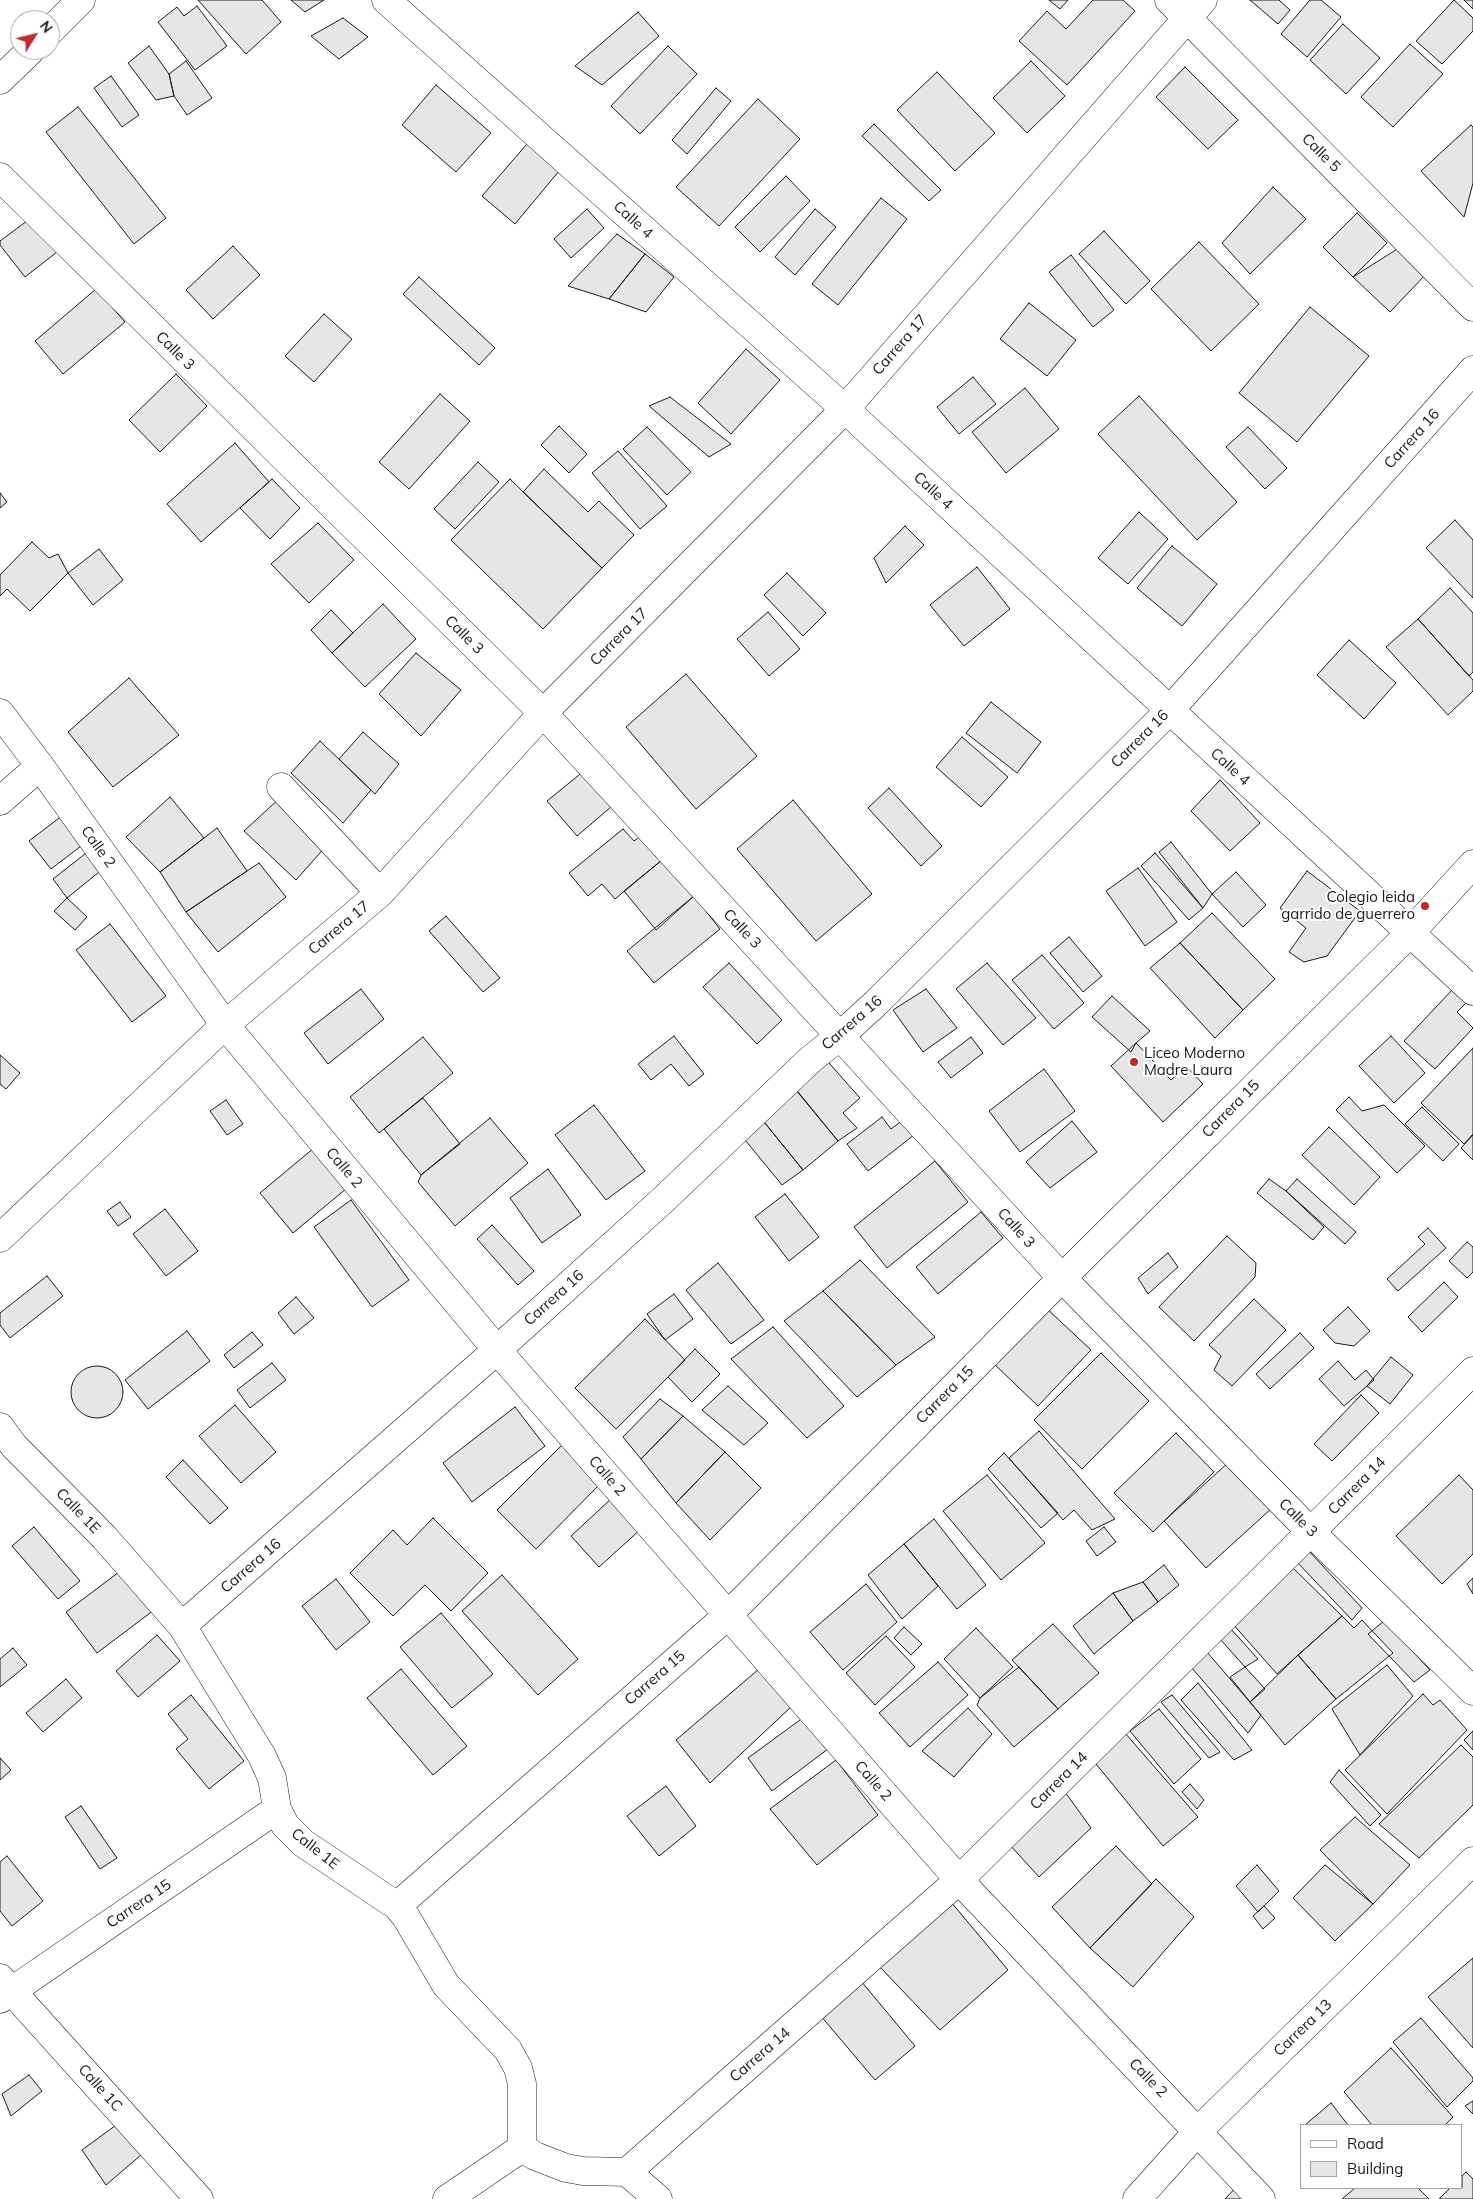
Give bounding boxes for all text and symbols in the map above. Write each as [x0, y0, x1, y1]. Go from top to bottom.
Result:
north arrow [10, 10, 60, 60]
text: N [36, 17, 57, 36]
street label: Calle 5 [1298, 130, 1344, 176]
street label: Calle 4 [609, 198, 657, 242]
street label: Carrera 17 [869, 311, 931, 379]
street label: Calle 3 [152, 328, 198, 374]
street label: Carrera 16 [1380, 405, 1444, 473]
street label: Calle 4 [910, 468, 956, 514]
street label: Carrera 17 [586, 604, 652, 670]
street label: Calle 3 [441, 612, 487, 658]
street label: Carrera 16 [1107, 706, 1173, 772]
street label: Calle 4 [1206, 745, 1254, 789]
street label: Calle 2 [77, 823, 119, 871]
place label: Colegio leida garrido de guerrero [1281, 888, 1415, 923]
street label: Carrera 17 [305, 897, 373, 959]
marker: Colegio leida garrido de guerrero [1419, 900, 1431, 912]
street label: Calle 3 [719, 906, 765, 952]
street label: Carrera 16 [818, 992, 886, 1054]
place label: Liceo Moderno Madre Laura [1144, 1044, 1245, 1079]
marker: Liceo Moderno Madre Laura [1128, 1056, 1140, 1068]
street label: Carrera 15 [1198, 1076, 1264, 1142]
street label: Calle 2 [322, 1144, 366, 1192]
street label: Calle 3 [994, 1204, 1038, 1252]
street label: Carrera 16 [520, 1266, 588, 1330]
street label: Carrera 15 [912, 1362, 978, 1428]
street label: Calle 2 [585, 1452, 629, 1500]
street label: Carrera 14 [1324, 1453, 1390, 1519]
street label: Calle 1E [52, 1485, 104, 1537]
street label: Calle 3 [1275, 1495, 1321, 1541]
street label: Carrera 16 [217, 1535, 285, 1597]
street label: Carrera 15 [621, 1647, 689, 1709]
street label: Carrera 14 [1026, 1748, 1092, 1814]
street label: Calle 2 [851, 1757, 895, 1805]
street label: Calle 1E [287, 1825, 343, 1873]
street label: Carrera 15 [103, 1876, 175, 1932]
street label: Carrera 13 [1270, 1996, 1336, 2060]
street label: Carrera 14 [726, 2024, 794, 2086]
street label: Calle 2 [1125, 2055, 1171, 2101]
street label: Calle 1C [74, 2061, 126, 2115]
legend [1300, 2124, 1463, 2189]
text: Road [1347, 2134, 1384, 2153]
text: Building [1347, 2159, 1403, 2178]

